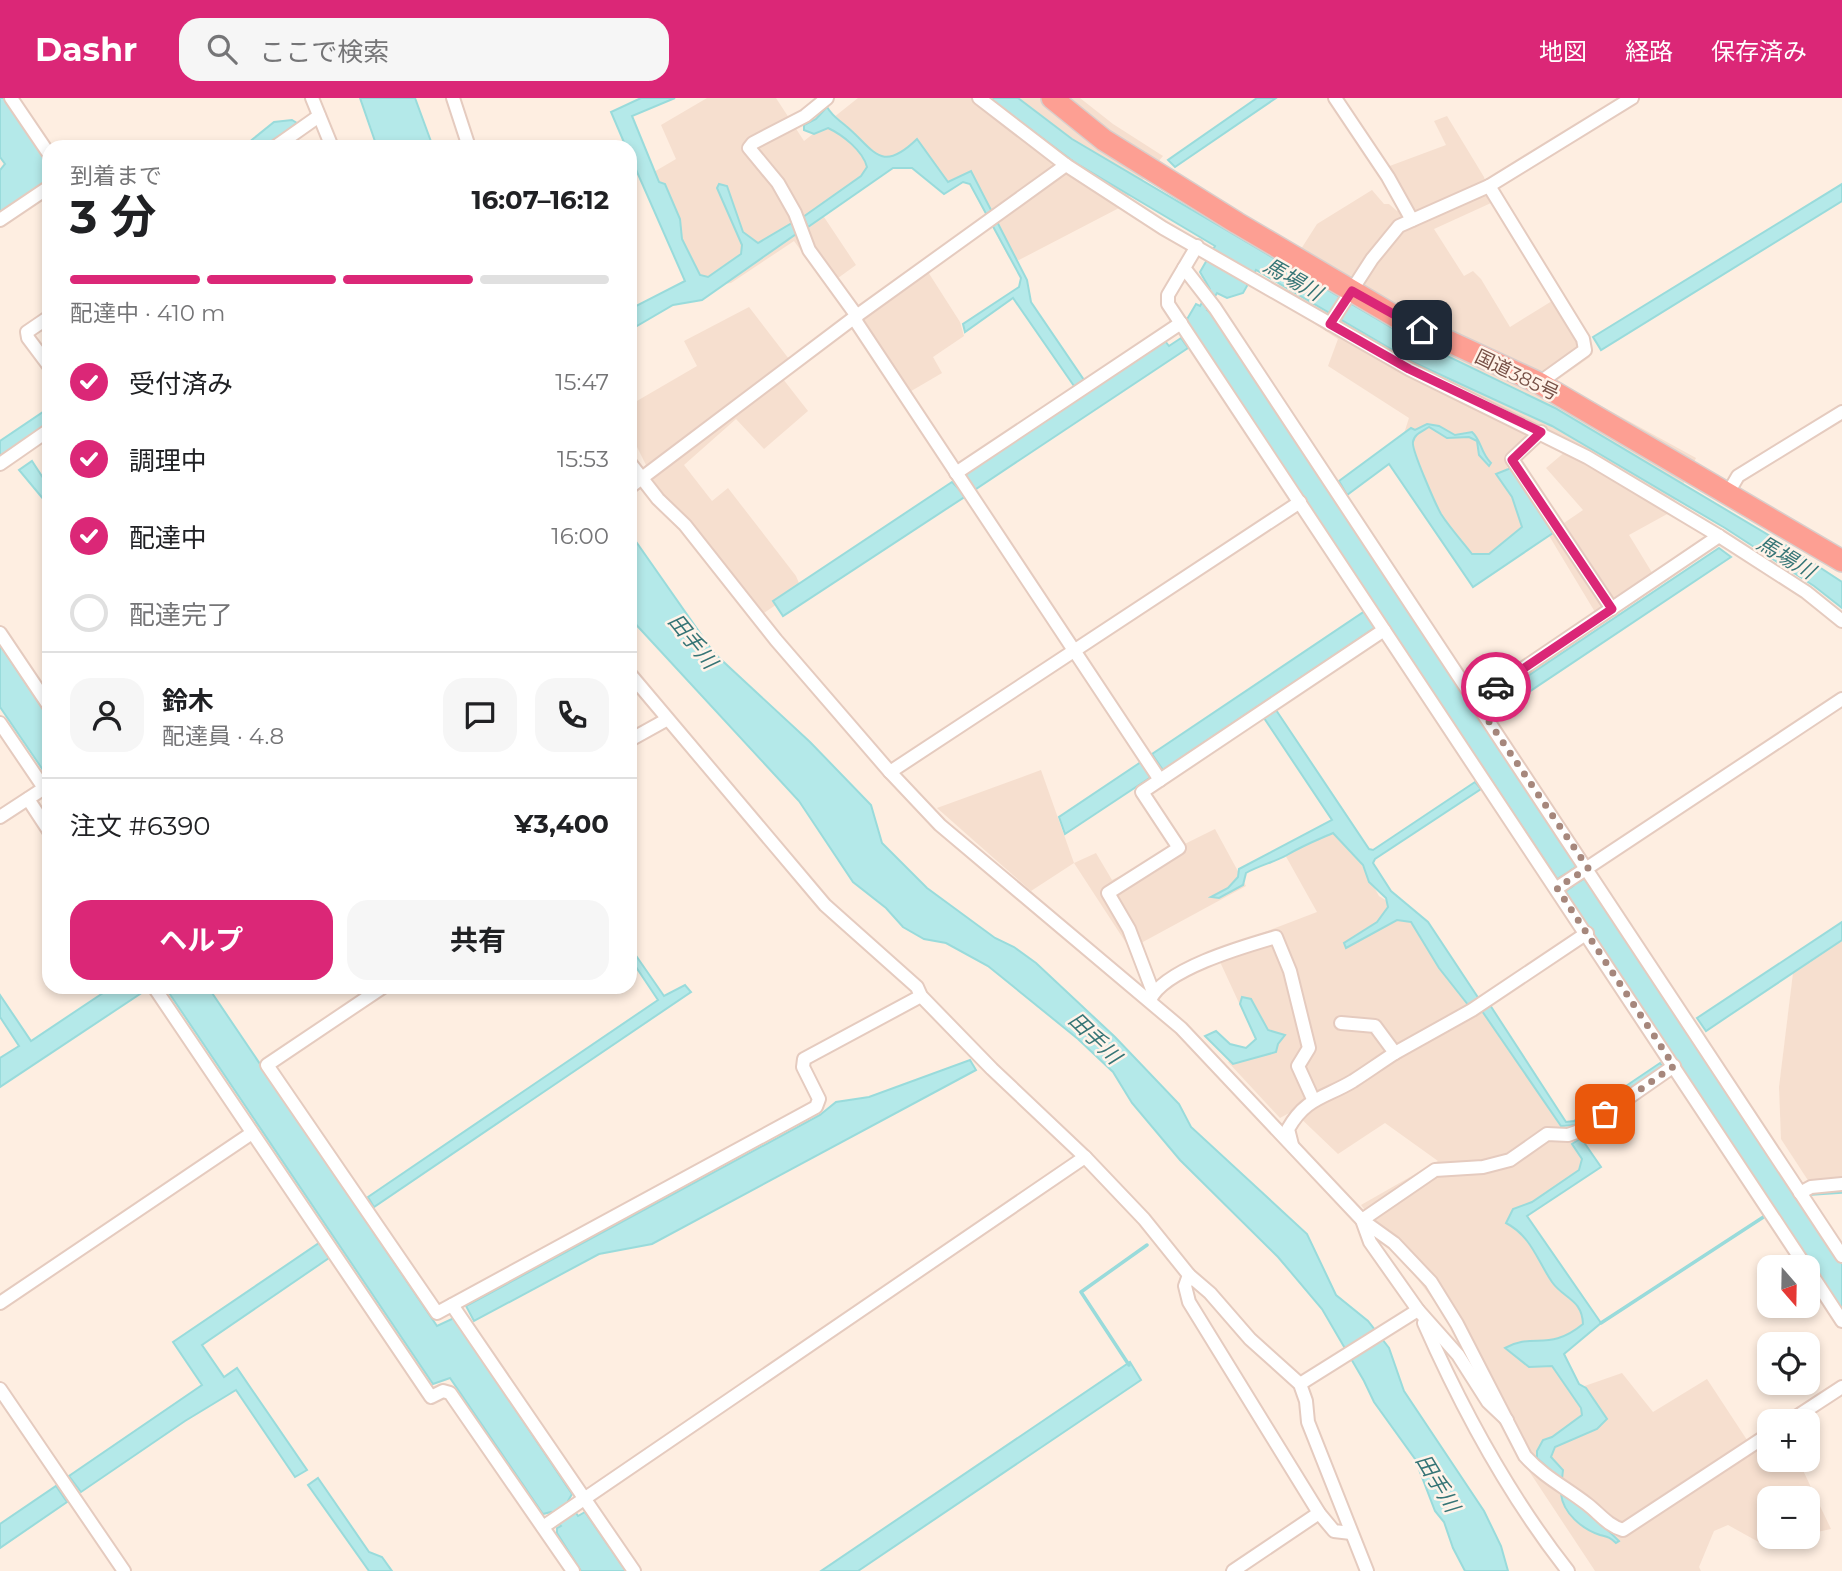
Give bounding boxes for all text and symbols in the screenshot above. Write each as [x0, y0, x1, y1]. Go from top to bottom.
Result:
search box [179, 18, 669, 81]
text: Dashr [35, 29, 137, 69]
icon: search [203, 30, 241, 68]
text: ここで検索 [259, 36, 389, 68]
text: 地図 [1539, 37, 1587, 66]
text: 経路 [1625, 37, 1673, 66]
text: 保存済み [1711, 37, 1807, 66]
text: 到着まで [70, 162, 162, 190]
text: 16:07–16:12 [472, 184, 609, 216]
text: 3 分 [70, 188, 156, 245]
water label: 馬場川 [1259, 252, 1328, 307]
text: 配達中 · 410 m [70, 299, 225, 327]
pin [1392, 300, 1452, 360]
icon: home [1403, 311, 1441, 349]
street label: 国道385号 [1471, 345, 1563, 405]
icon: check [70, 363, 108, 401]
text: 受付済み [129, 368, 233, 400]
text: 15:47 [555, 368, 609, 396]
icon: check [70, 440, 108, 478]
text: 調理中 [129, 445, 207, 477]
text: 15:53 [557, 445, 609, 473]
icon: check [70, 517, 108, 555]
text: 配達中 [129, 522, 207, 554]
text: 16:00 [551, 522, 609, 550]
water label: 馬場川 [1753, 530, 1821, 585]
text: 配達完了 [129, 599, 233, 631]
water label: 田手川 [663, 609, 724, 675]
courier [1461, 652, 1531, 722]
icon: car [1477, 668, 1515, 706]
button: person [70, 678, 144, 752]
button: chat [443, 678, 517, 752]
button: phone [535, 678, 609, 752]
text: 鈴木 [162, 685, 214, 717]
text: 配達員 · 4.8 [162, 722, 284, 750]
text: ¥3,400 [514, 808, 609, 840]
text: 注文 #6390 [70, 810, 210, 842]
button: ヘルプ [70, 900, 333, 980]
button: 共有 [347, 900, 609, 980]
water label: 田手川 [1064, 1007, 1128, 1070]
pin [1575, 1084, 1635, 1144]
icon: bag [1586, 1095, 1624, 1133]
north arrow [1757, 1255, 1820, 1318]
map controls [1757, 1255, 1820, 1549]
button: locate [1757, 1332, 1820, 1395]
button: + [1757, 1409, 1820, 1472]
water label: 田手川 [1411, 1450, 1466, 1518]
button: − [1757, 1486, 1820, 1549]

